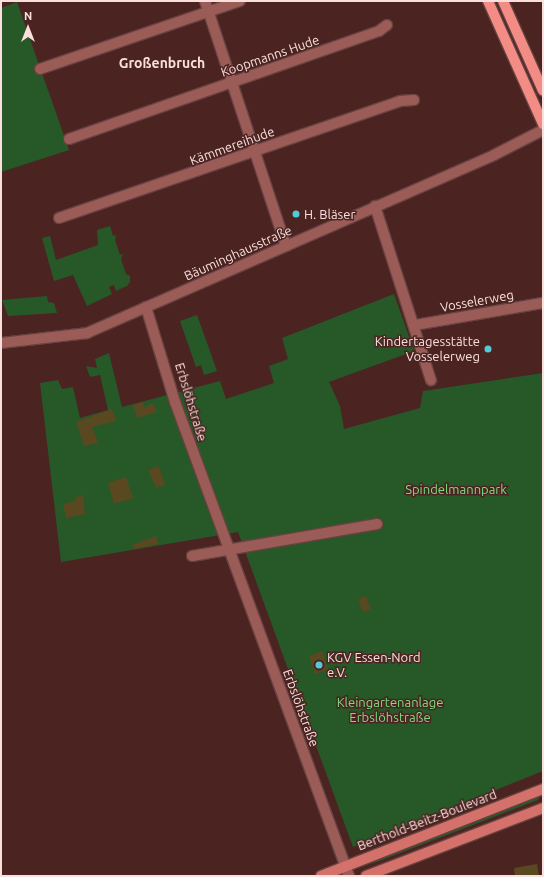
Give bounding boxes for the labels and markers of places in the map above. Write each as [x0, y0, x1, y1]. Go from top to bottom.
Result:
place label: H. Bläser [304, 206, 355, 222]
marker: H. Bläser [291, 209, 301, 219]
place label: Kindertagesstätte Vosselerweg [375, 334, 480, 365]
marker: Kindertagesstätte Vosselerweg [483, 344, 493, 354]
place label: KGV Essen-Nord e.V. [327, 650, 421, 681]
marker: KGV Essen-Nord e.V. [314, 660, 324, 670]

